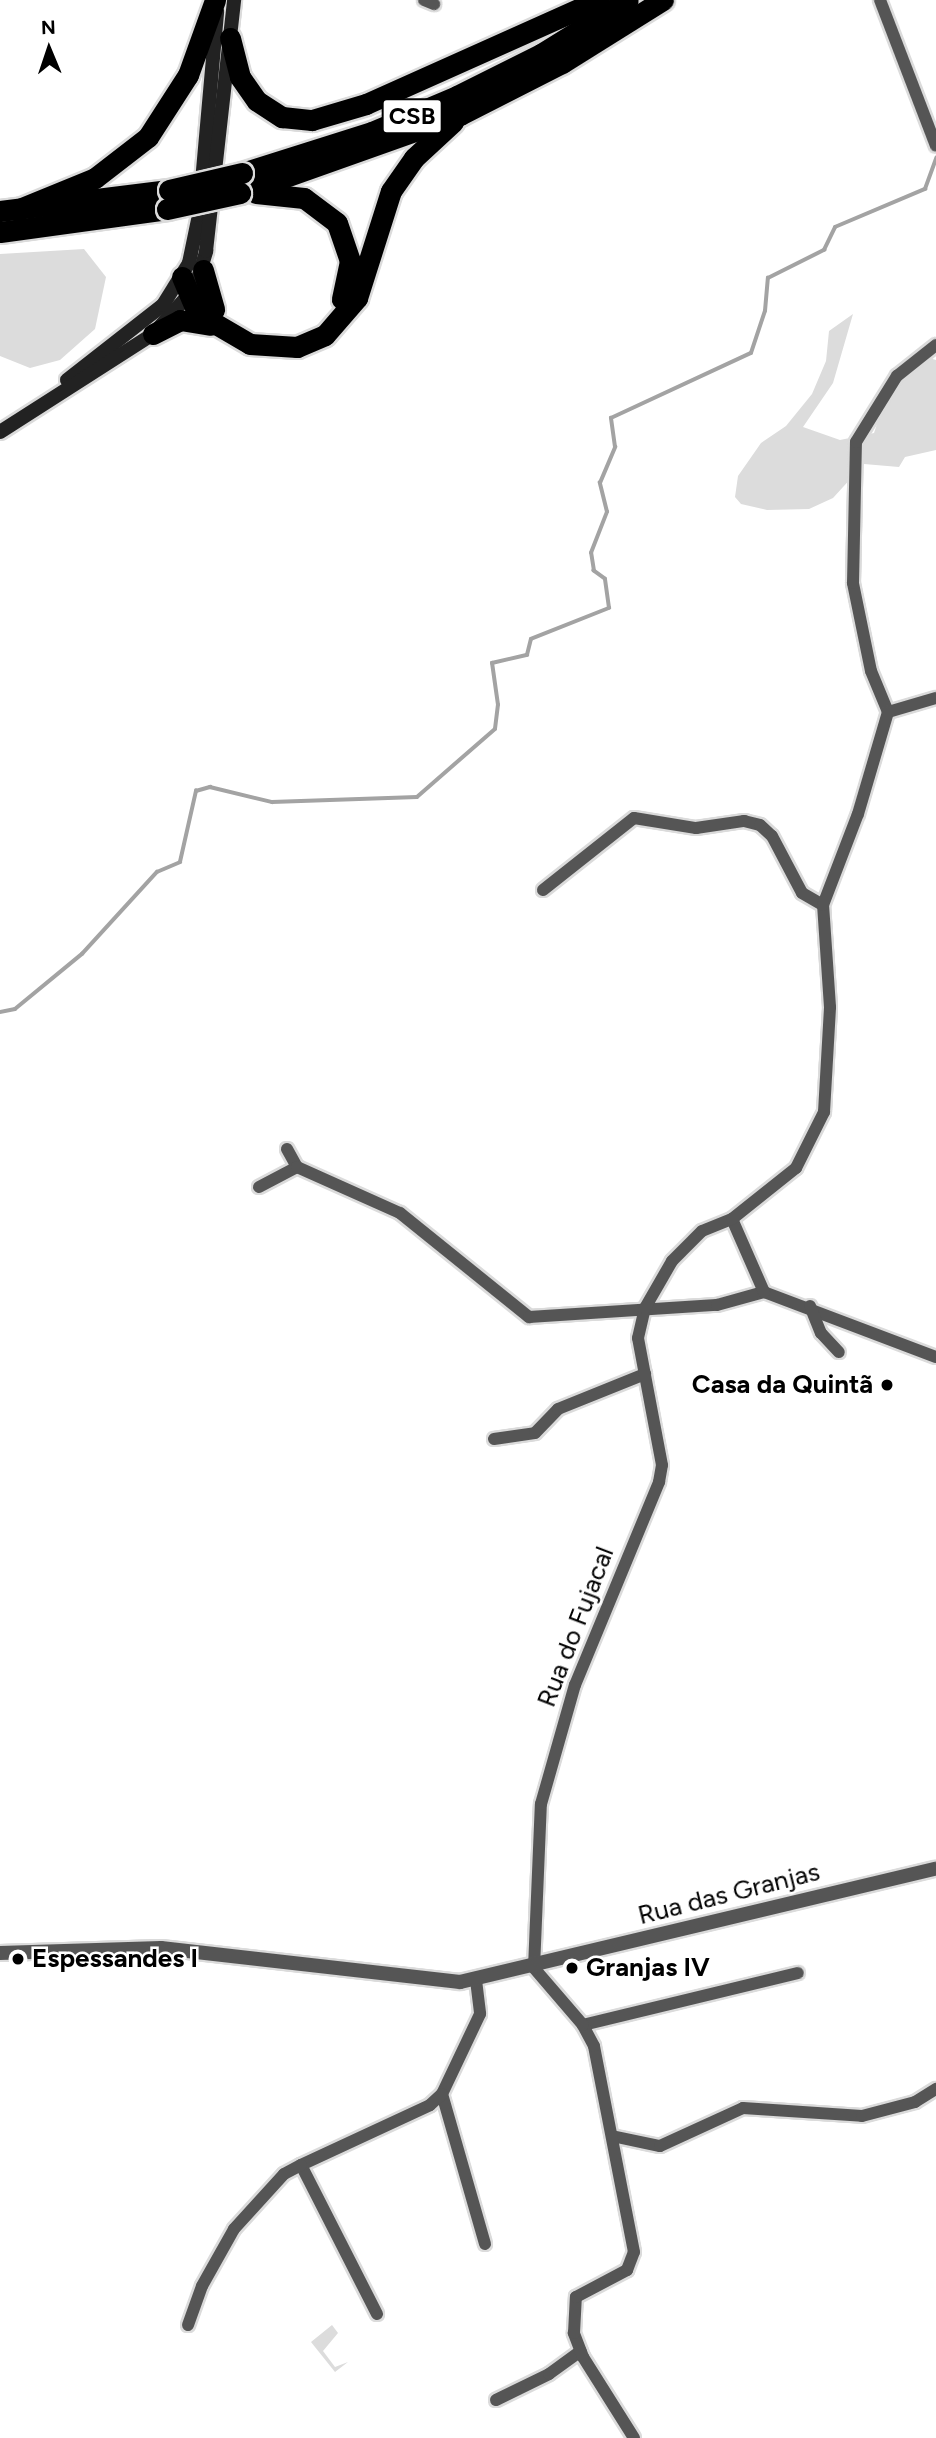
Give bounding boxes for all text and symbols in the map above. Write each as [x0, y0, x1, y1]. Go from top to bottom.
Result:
north arrow [14, 14, 84, 84]
text: N [41, 16, 56, 39]
road number: CSB [380, 96, 444, 136]
place label: Casa da Quintã [692, 1369, 873, 1401]
marker: Casa da Quintã [879, 1377, 895, 1393]
street label: Rua do Fujacal [531, 1543, 621, 1711]
street label: Rua das Granjas [635, 1856, 823, 1932]
place label: Espessandes I [32, 1943, 198, 1975]
marker: Espessandes I [10, 1951, 26, 1967]
place label: Granjas IV [586, 1952, 710, 1984]
marker: Granjas IV [564, 1960, 580, 1976]

